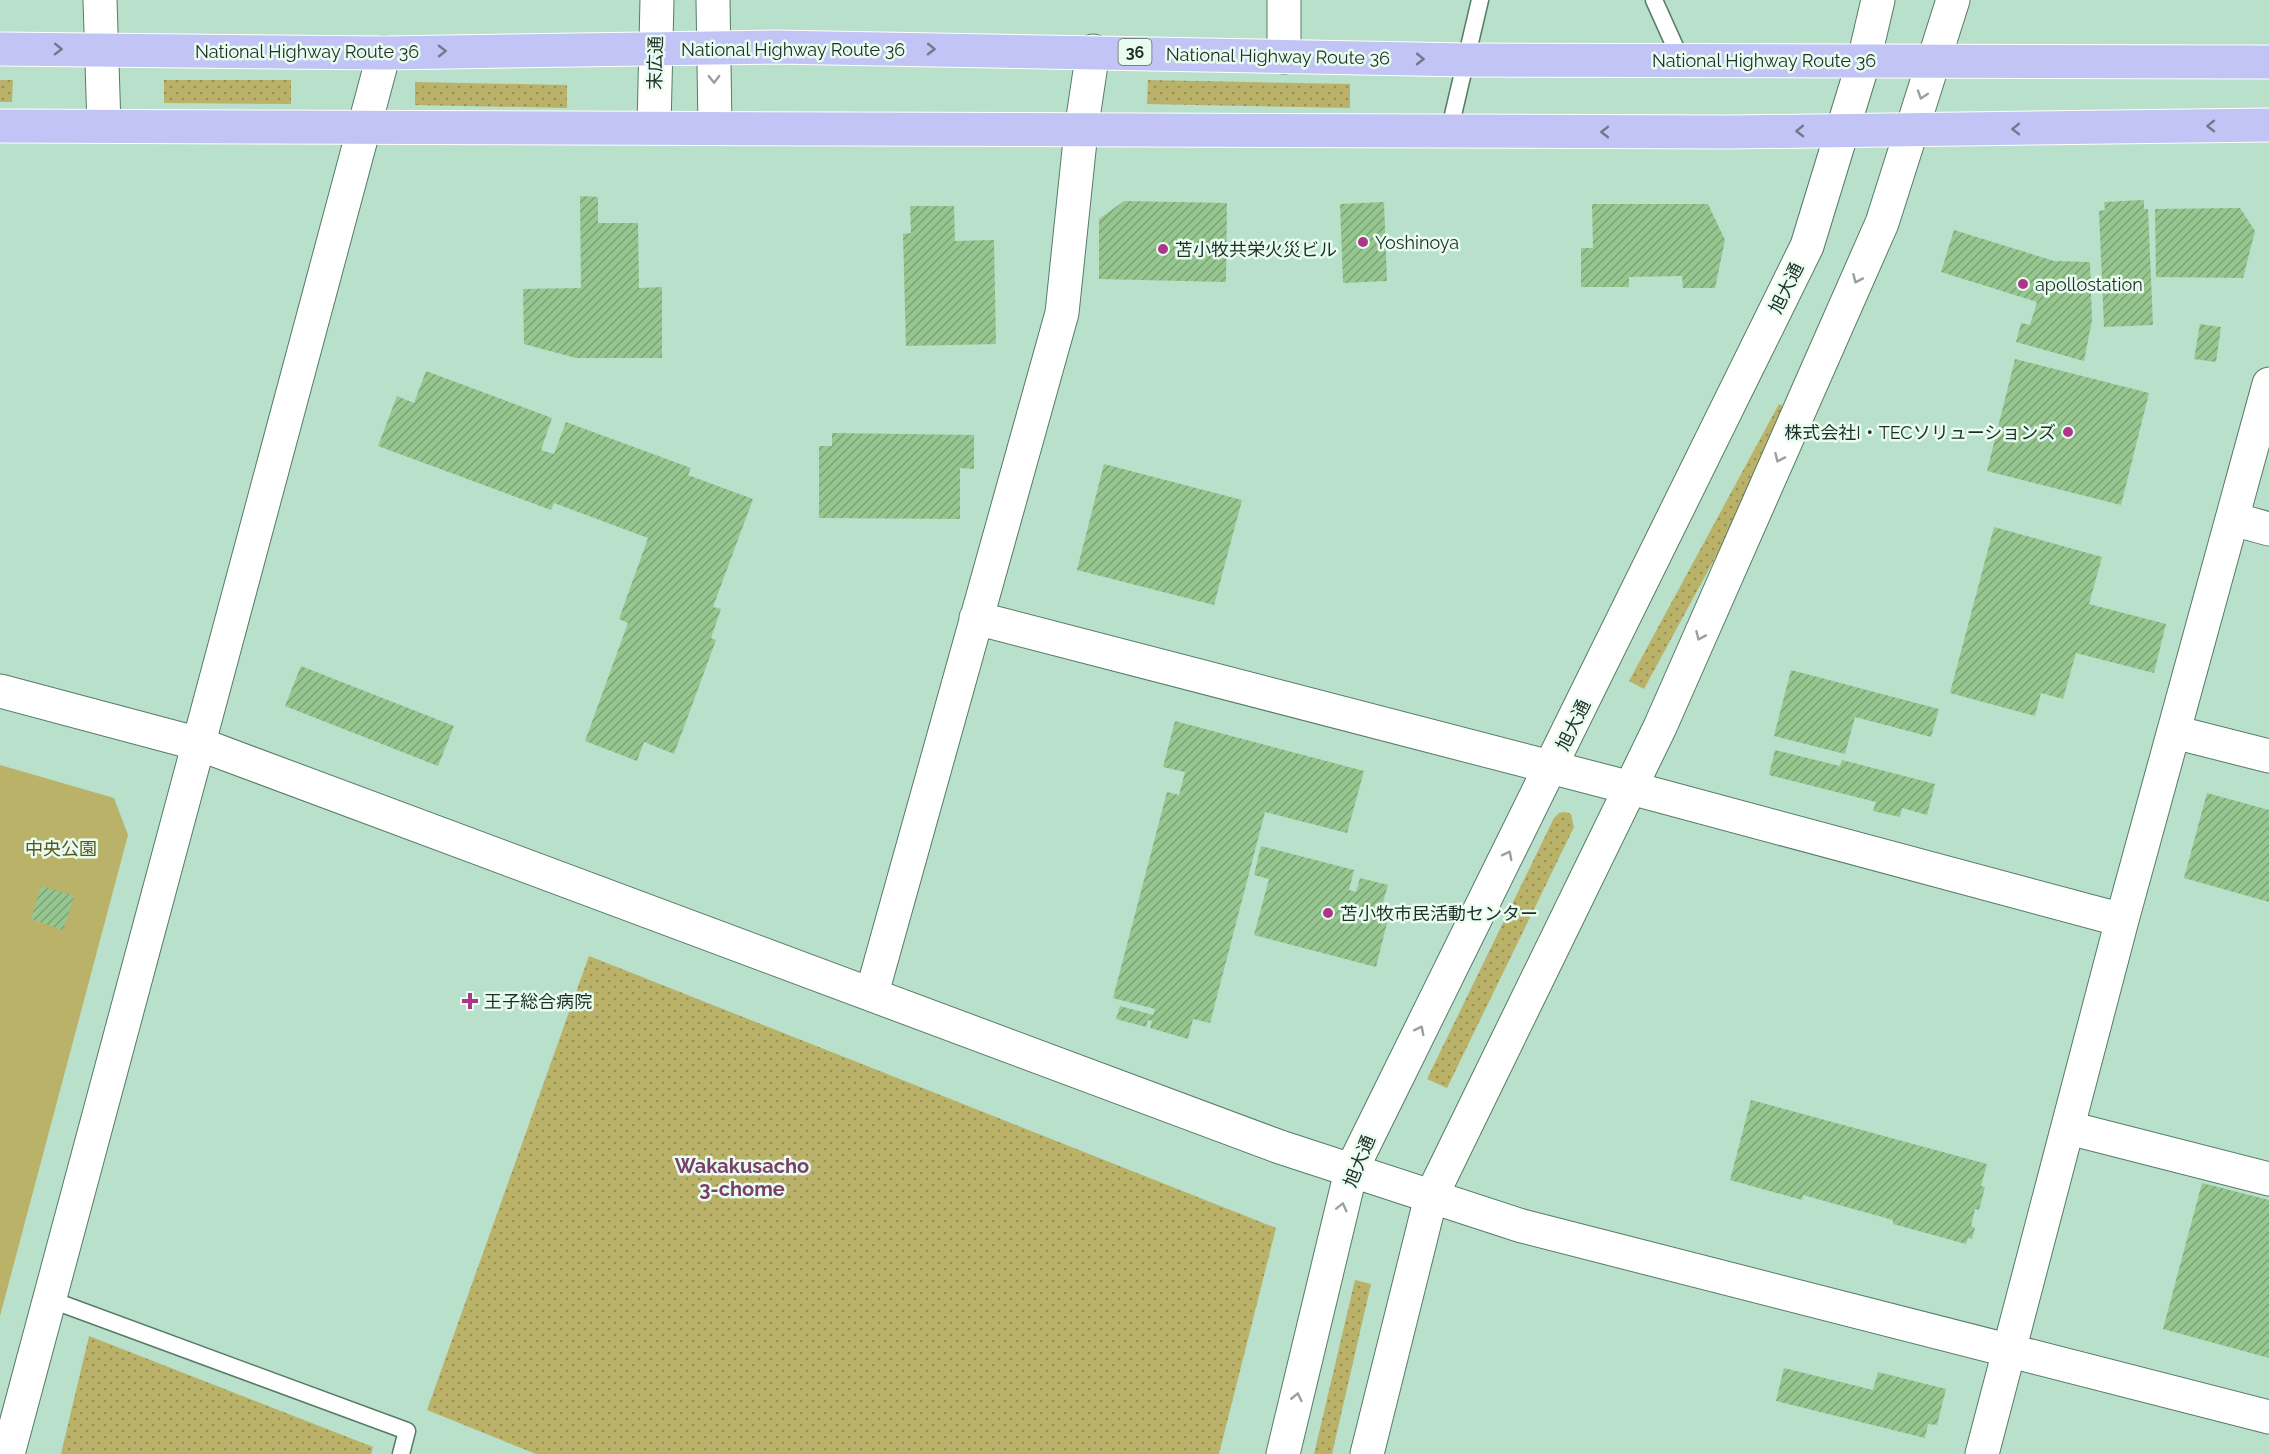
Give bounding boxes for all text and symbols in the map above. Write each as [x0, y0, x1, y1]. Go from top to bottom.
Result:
street label: 末広通 [644, 36, 666, 90]
street label: National Highway Route 36 [681, 39, 905, 60]
road number: 36 [1118, 39, 1152, 65]
street label: National Highway Route 36 [195, 41, 419, 62]
one-way arrow [54, 43, 63, 55]
one-way arrow [927, 43, 936, 55]
street label: National Highway Route 36 [1166, 44, 1390, 68]
one-way arrow [438, 45, 447, 58]
street label: National Highway Route 36 [1652, 50, 1876, 71]
one-way arrow [1416, 53, 1425, 65]
one-way arrow [708, 75, 720, 84]
one-way arrow [1917, 89, 1929, 100]
one-way arrow [2206, 120, 2215, 132]
one-way arrow [2011, 123, 2020, 136]
one-way arrow [1795, 125, 1804, 138]
one-way arrow [1600, 126, 1609, 138]
place label: Yoshinoya [1375, 232, 1459, 253]
marker: Yoshinoya [1356, 235, 1370, 249]
place label: 苫小牧共栄火災ビル [1175, 239, 1337, 260]
marker: 苫小牧共栄火災ビル [1156, 242, 1170, 256]
street label: 旭大通 [1765, 259, 1807, 317]
one-way arrow [1852, 273, 1864, 284]
place label: apollostation [2035, 274, 2143, 295]
marker: apollostation [2016, 277, 2030, 291]
place label: 株式会社I・TECソリューションズ [1784, 422, 2056, 443]
marker: 株式会社I・TECソリューションズ [2061, 425, 2075, 439]
one-way arrow [1774, 451, 1786, 462]
one-way arrow [1695, 630, 1707, 641]
street label: 旭大通 [1552, 696, 1594, 754]
park label: 中央公園 [25, 838, 97, 859]
one-way arrow [1500, 851, 1512, 862]
place label: 苫小牧市民活動センター [1340, 903, 1538, 924]
marker: 苫小牧市民活動センター [1321, 906, 1335, 920]
place label: 王子総合病院 [484, 991, 592, 1012]
marker: 王子総合病院 [461, 992, 479, 1010]
one-way arrow [1413, 1025, 1425, 1036]
street label: 旭大通 [1339, 1132, 1379, 1190]
district label: Wakakusacho 3-chome [675, 1154, 809, 1201]
one-way arrow [1335, 1203, 1348, 1213]
one-way arrow [1289, 1392, 1302, 1402]

